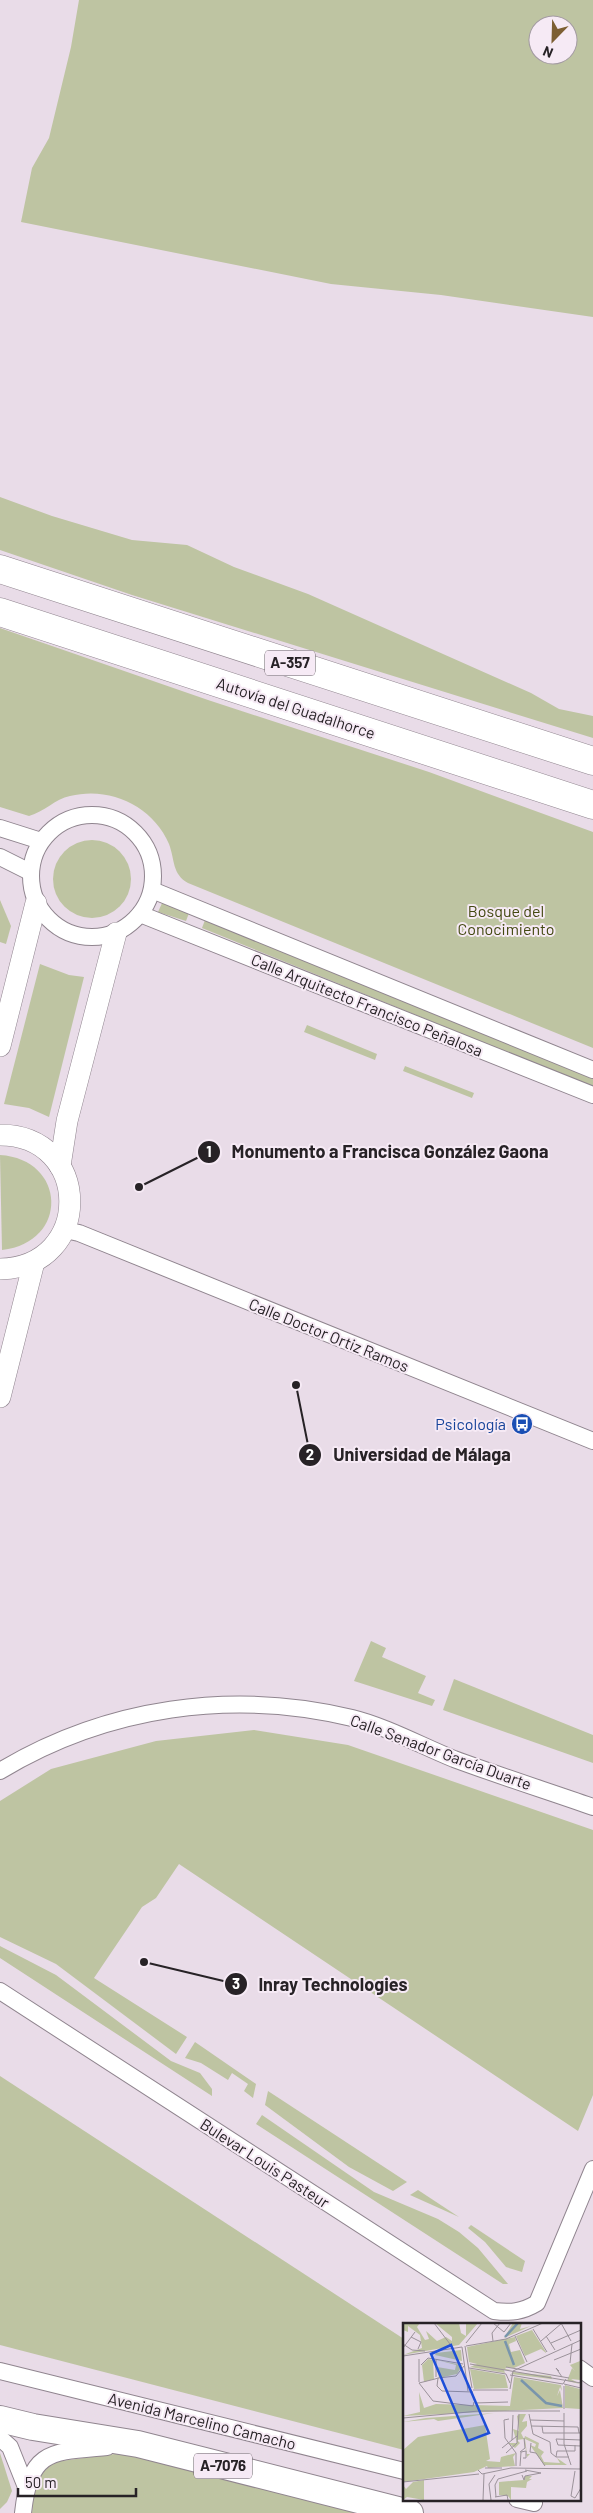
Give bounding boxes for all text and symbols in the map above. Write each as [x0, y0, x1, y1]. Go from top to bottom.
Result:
north arrow [528, 15, 578, 65]
text: N [540, 43, 555, 62]
road number: A-357 [265, 650, 315, 676]
street label: Autovía del Guadalhorce [214, 673, 378, 742]
park label: Bosque del Conocimiento [458, 901, 554, 938]
street label: Calle Arquitecto Francisco Peñalosa [249, 949, 486, 1060]
callout: Monumento a Francisca González Gaona [196, 1135, 558, 1168]
text: Monumento a Francisca González Gaona [232, 1140, 548, 1162]
text: 1 [206, 1142, 212, 1160]
street label: Calle Doctor Ortiz Ramos [246, 1294, 412, 1375]
bus stop icon: Psicología [510, 1412, 534, 1436]
place label: Psicología [435, 1414, 506, 1433]
callout: Universidad de Málaga [298, 1438, 520, 1471]
text: Universidad de Málaga [333, 1443, 511, 1465]
text: 2 [306, 1445, 314, 1463]
street label: Calle Senador García Duarte [348, 1710, 534, 1793]
callout: Inray Technologies [224, 1968, 418, 2001]
text: Inray Technologies [258, 1973, 408, 1995]
text: 3 [232, 1974, 240, 1992]
street label: Bulevar Louis Pasteur [197, 2114, 334, 2212]
inset map [403, 2323, 580, 2500]
street label: Avenida Marcelino Camacho [106, 2388, 298, 2453]
road number: A-7076 [194, 2454, 252, 2478]
scale bar [18, 2466, 135, 2498]
text: 50 m [25, 2473, 57, 2491]

